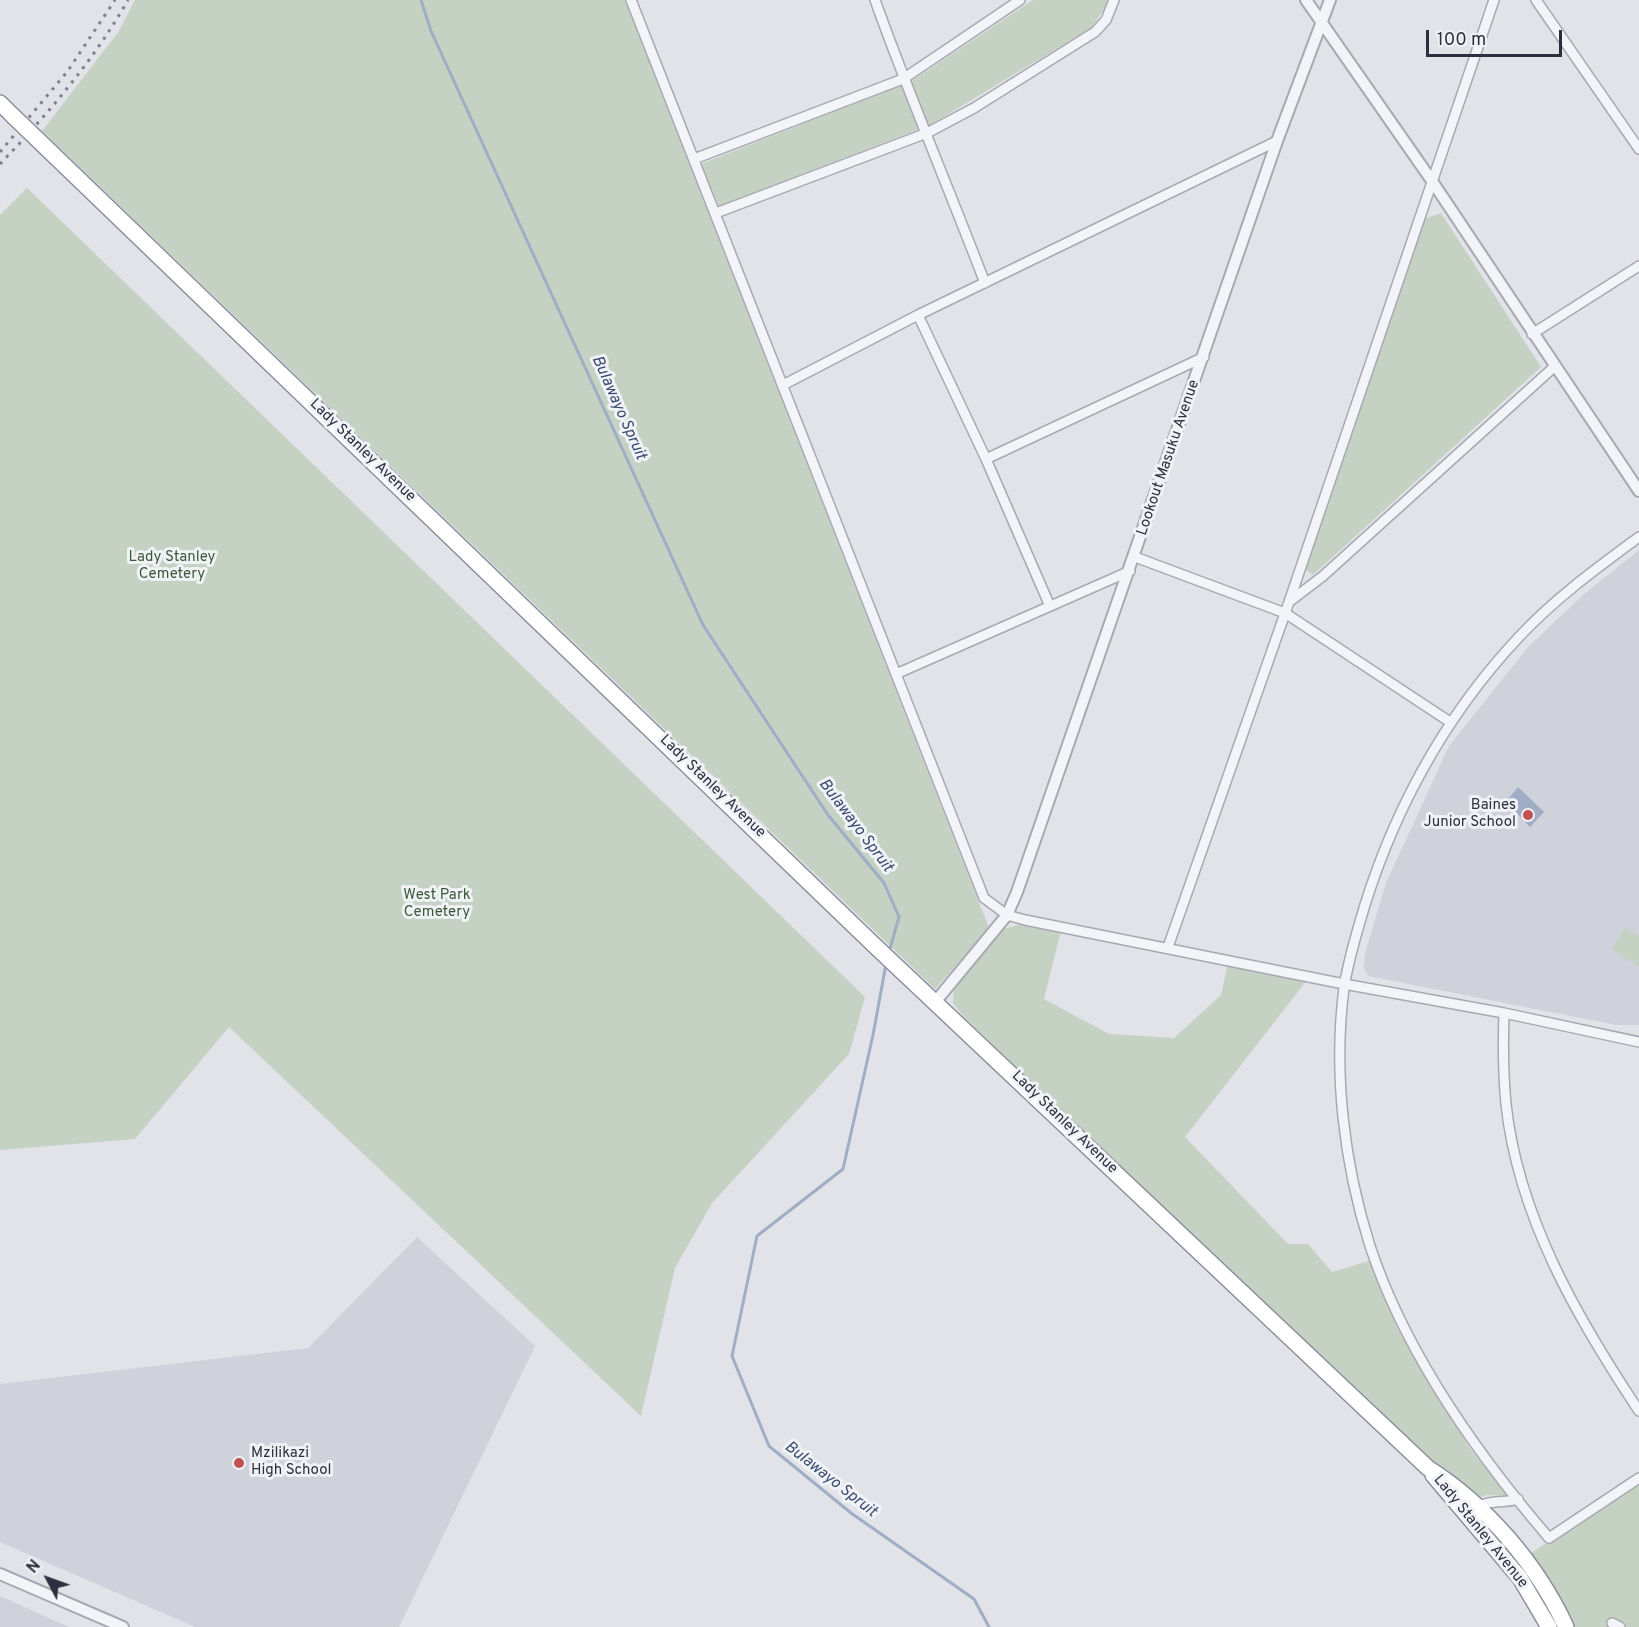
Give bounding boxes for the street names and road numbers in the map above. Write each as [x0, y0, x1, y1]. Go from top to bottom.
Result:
street label: Lookout Masuku Avenue [1134, 378, 1204, 538]
street label: Lady Stanley Avenue [305, 396, 419, 506]
street label: Lady Stanley Avenue [655, 732, 769, 842]
street label: Lady Stanley Avenue [1007, 1068, 1121, 1178]
street label: Lady Stanley Avenue [1429, 1472, 1531, 1592]

